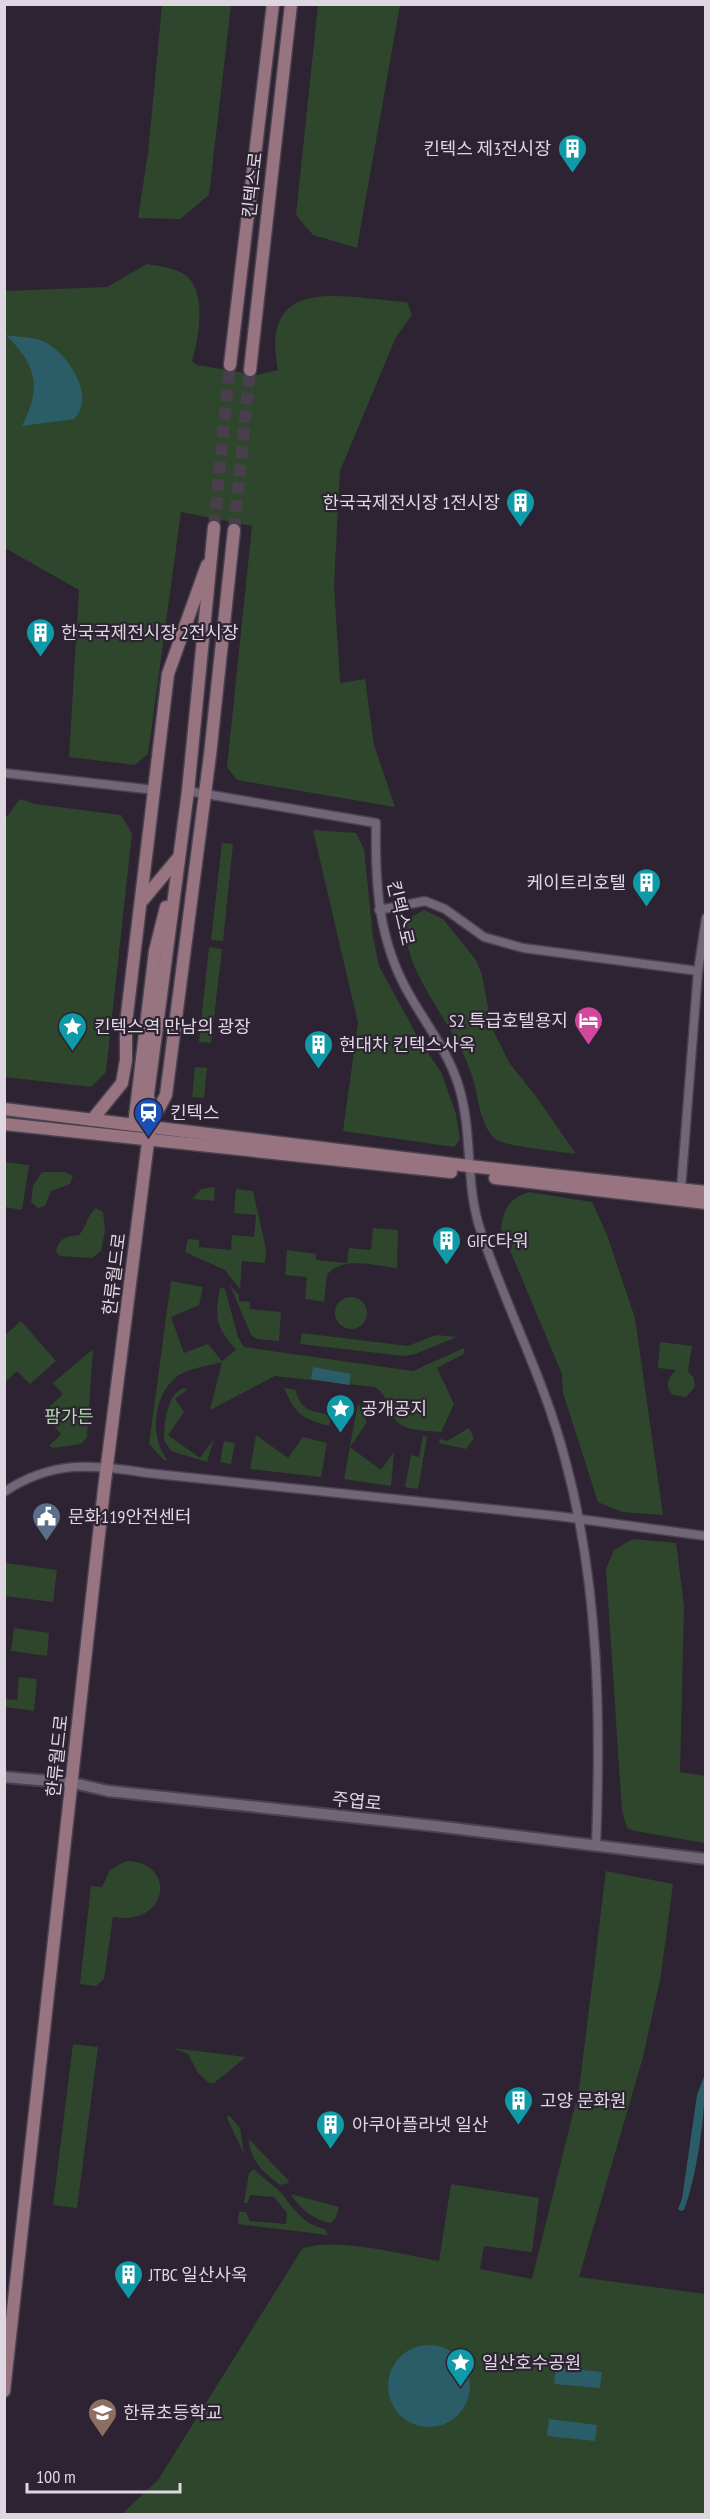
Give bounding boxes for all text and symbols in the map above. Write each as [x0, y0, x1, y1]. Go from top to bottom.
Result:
building icon: 킨텍스 제3전시장 [556, 132, 588, 174]
place label: 킨텍스 제3전시장 [423, 137, 551, 160]
street label: 킨텍스로 [237, 151, 267, 219]
building icon: 한국국제전시장 1전시장 [505, 486, 537, 528]
place label: 한국국제전시장 1전시장 [322, 491, 500, 514]
building icon: 한국국제전시장 2전시장 [24, 616, 56, 658]
place label: 한국국제전시장 2전시장 [61, 621, 239, 644]
building icon: 케이트리호텔 [631, 866, 663, 908]
place label: 케이트리호텔 [527, 871, 626, 894]
street label: 킨텍스로 [382, 878, 420, 948]
hotel icon: S2 특급호텔용지 [573, 1004, 605, 1046]
place label: S2 특급호텔용지 [449, 1009, 568, 1032]
place icon: 킨텍스역 만남의 광장 [57, 1010, 89, 1052]
place label: 킨텍스역 만남의 광장 [94, 1015, 251, 1038]
building icon: 현대차 킨텍스사옥 [302, 1028, 334, 1070]
place label: 현대차 킨텍스사옥 [339, 1033, 475, 1056]
station icon: 킨텍스 [133, 1096, 165, 1138]
place label: 킨텍스 [170, 1101, 220, 1124]
building icon: GIFC타워 [430, 1224, 462, 1266]
place label: GIFC타워 [467, 1229, 529, 1252]
street label: 한류월드로 [98, 1232, 130, 1316]
place icon: 공개공지 [324, 1392, 356, 1434]
place label: 공개공지 [361, 1397, 427, 1420]
park label: 팜가든 [44, 1405, 94, 1428]
public building icon: 문화119안전센터 [31, 1500, 63, 1542]
place label: 문화119안전센터 [68, 1505, 192, 1528]
street label: 한류월드로 [41, 1714, 73, 1798]
street label: 주엽로 [331, 1787, 383, 1815]
building icon: 고양 문화원 [503, 2084, 535, 2126]
place label: 고양 문화원 [540, 2089, 627, 2112]
building icon: 아쿠아플라넷 일산 [315, 2108, 347, 2150]
place label: 아쿠아플라넷 일산 [352, 2113, 488, 2136]
building icon: JTBC 일산사옥 [112, 2258, 144, 2300]
place label: JTBC 일산사옥 [148, 2263, 248, 2286]
place icon: 일산호수공원 [445, 2346, 477, 2388]
place label: 일산호수공원 [482, 2351, 581, 2374]
school or university icon: 한류초등학교 [86, 2396, 118, 2438]
place label: 한류초등학교 [123, 2401, 222, 2424]
scale bar [27, 2456, 180, 2494]
text: 100 m [36, 2465, 76, 2488]

